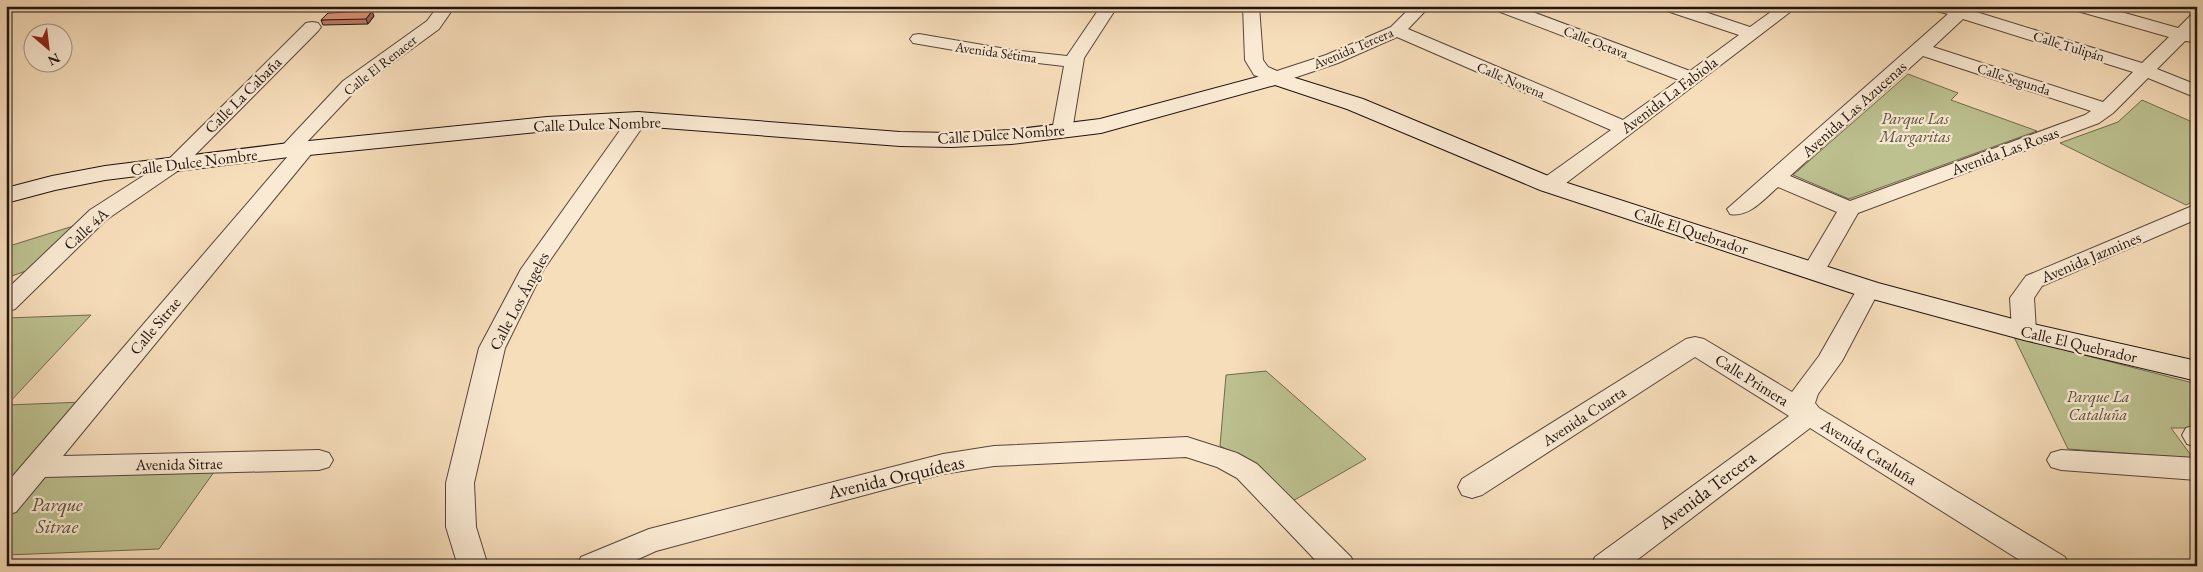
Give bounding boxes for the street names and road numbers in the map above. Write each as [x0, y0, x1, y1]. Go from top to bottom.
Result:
street label: Calle Octava [1561, 21, 1631, 63]
street label: Avenida Tercera [1309, 23, 1396, 73]
street label: Calle Tulipán [2031, 27, 2108, 66]
street label: Calle El Renacer [340, 30, 421, 99]
street label: Avenida Sétima [953, 37, 1039, 67]
street label: Avenida La Fabiola [1616, 51, 1722, 139]
street label: Calle La Cabaña [200, 52, 286, 138]
street label: Avenida Las Azucenas [1796, 56, 1911, 163]
street label: Calle Novena [1474, 58, 1548, 103]
street label: Calle Segunda [1975, 59, 2053, 99]
street label: Calle Dulce Nombre [533, 111, 661, 137]
street label: Calle Dulce Nombre [937, 119, 1065, 149]
street label: Avenida Las Rosas [1947, 122, 2062, 181]
street label: Calle Dulce Nombre [129, 144, 259, 180]
street label: Calle 4A [59, 203, 114, 255]
street label: Calle El Quebrador [1631, 203, 1752, 260]
street label: Avenida Jazmines [2037, 227, 2144, 288]
street label: Calle Los Ángeles [484, 248, 554, 354]
street label: Calle Sitrae [125, 293, 185, 359]
street label: Calle El Quebrador [2019, 320, 2140, 368]
street label: Calle Primera [1711, 349, 1793, 411]
street label: Avenida Cuarta [1537, 381, 1630, 451]
street label: Avenida Cataluña [1816, 414, 1921, 490]
street label: Avenida Tercera [1652, 445, 1761, 535]
street label: Avenida Orquídeas [825, 449, 967, 505]
street label: Avenida Sitrae [134, 453, 223, 475]

